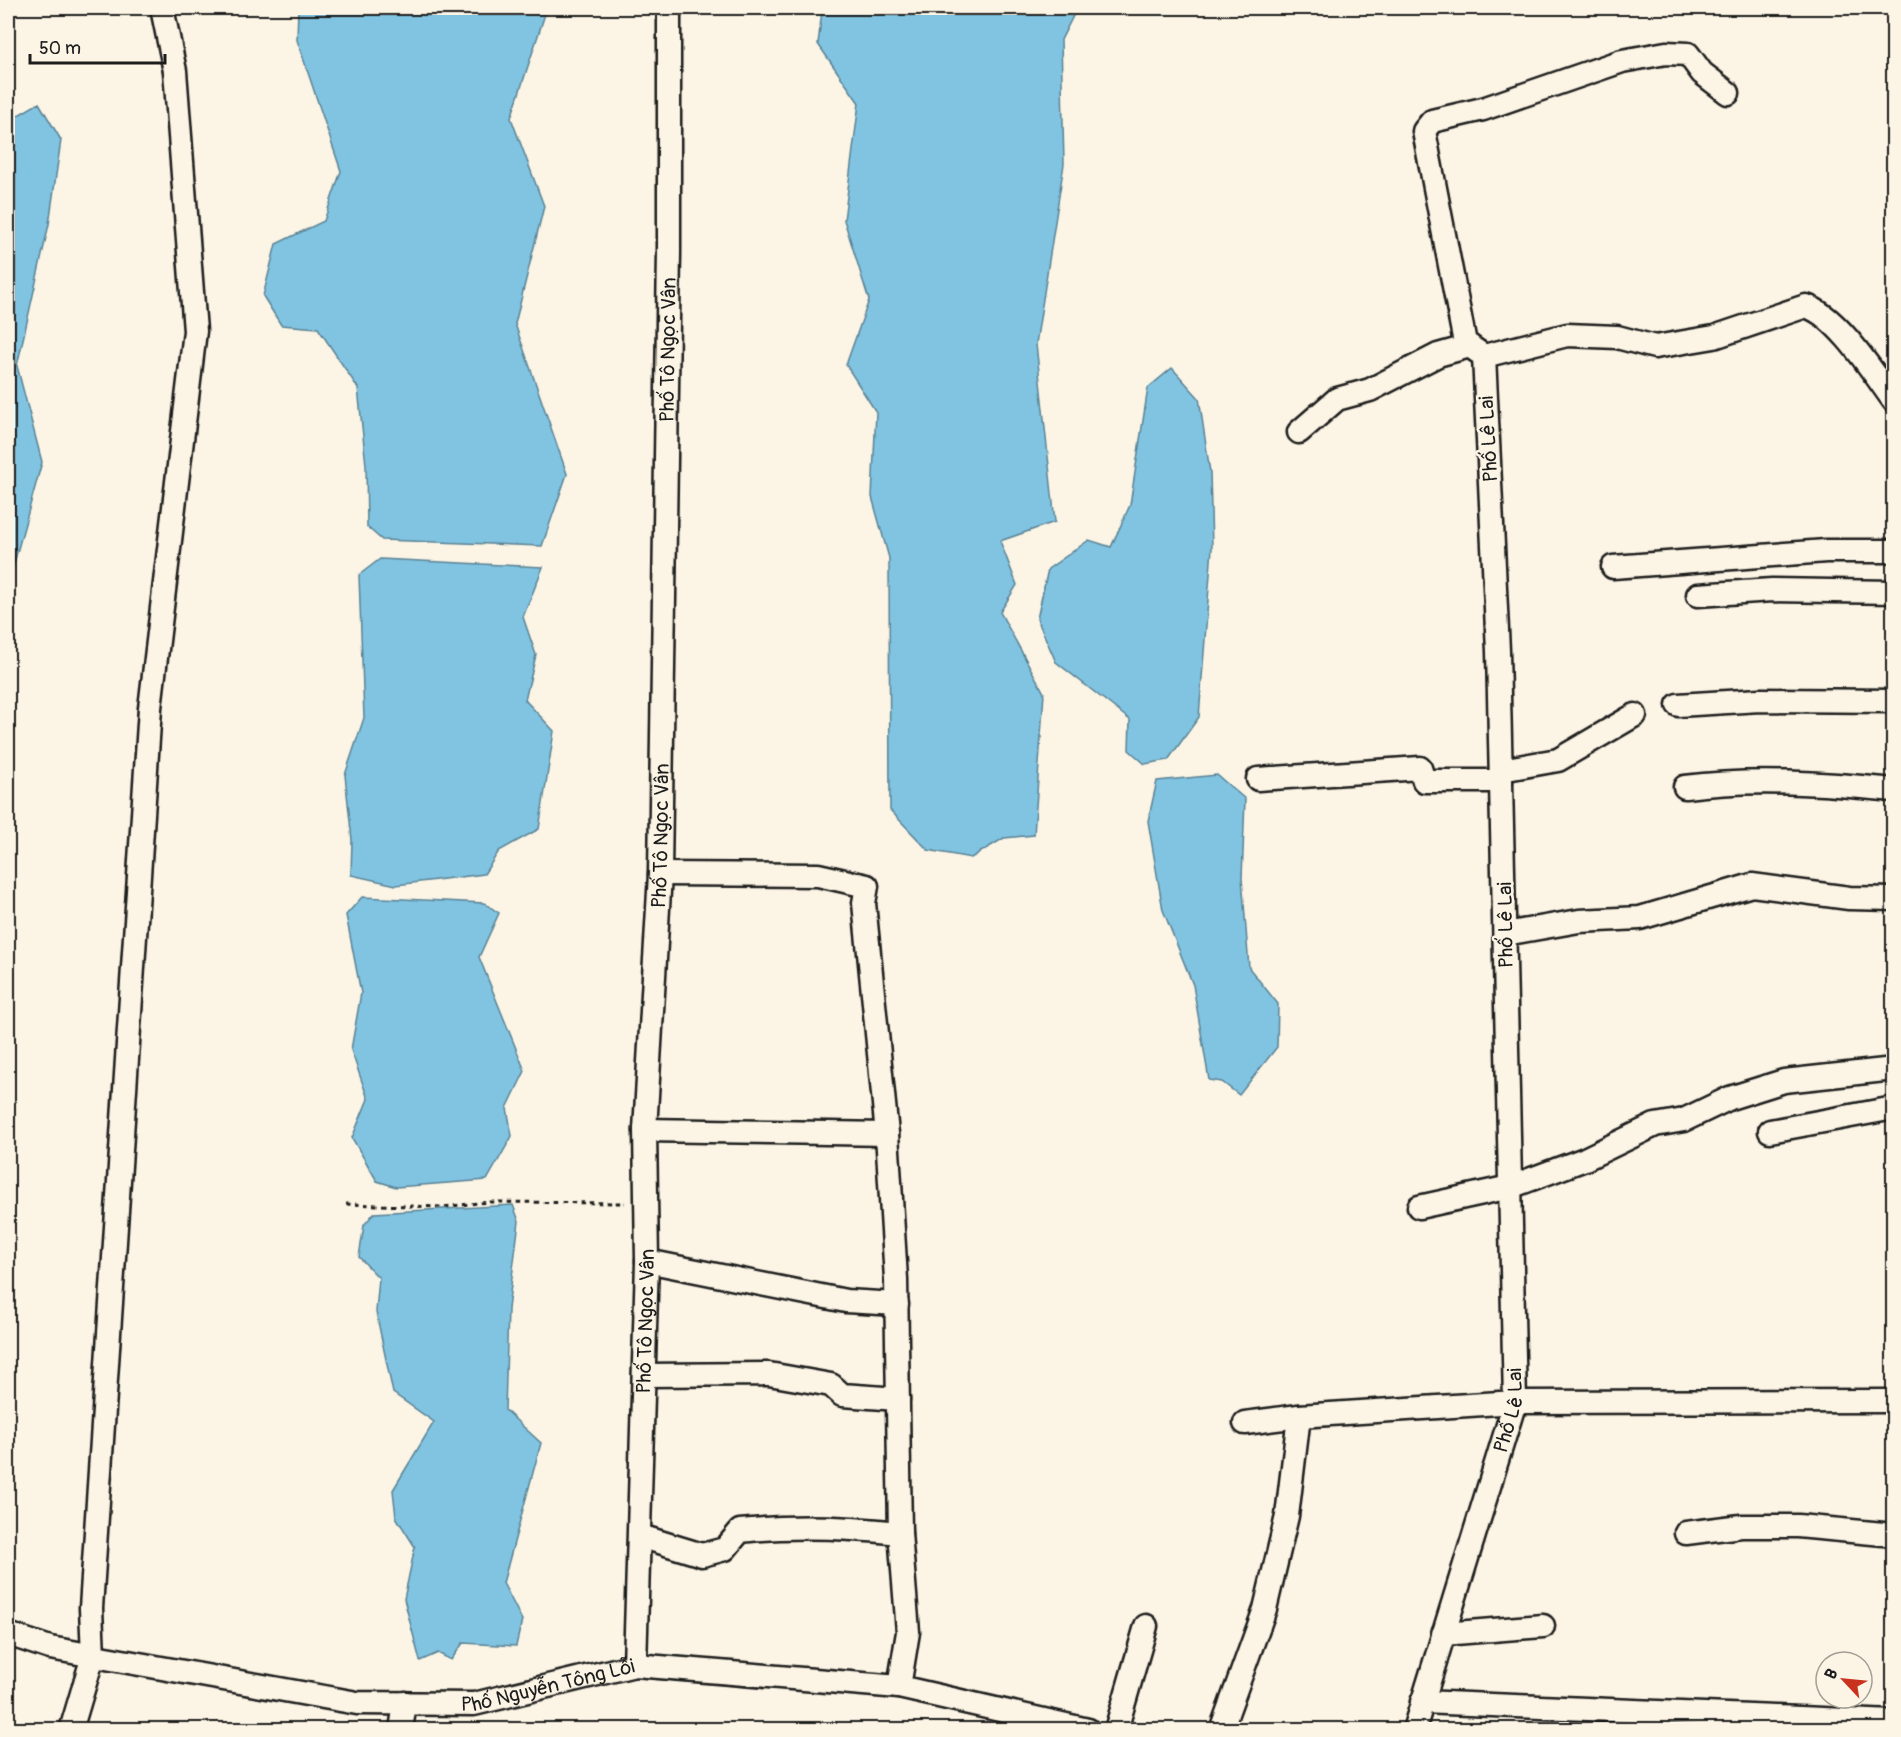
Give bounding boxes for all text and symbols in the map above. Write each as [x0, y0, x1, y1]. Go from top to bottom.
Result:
scale bar [30, 27, 165, 65]
text: 50 m [39, 37, 81, 60]
street label: Phố Tô Ngọc Vân [655, 277, 682, 422]
street label: Phố Lê Lai [1474, 395, 1503, 483]
street label: Phố Tô Ngọc Vân [646, 763, 675, 909]
street label: Phố Lê Lai [1492, 882, 1519, 968]
street label: Phố Tô Ngọc Vân [631, 1249, 660, 1394]
street label: Phố Lê Lai [1488, 1368, 1528, 1456]
north arrow [1814, 1650, 1874, 1710]
street label: Phố Nguyễn Tông Lỗi [461, 1654, 637, 1717]
text: B [1820, 1665, 1842, 1682]

